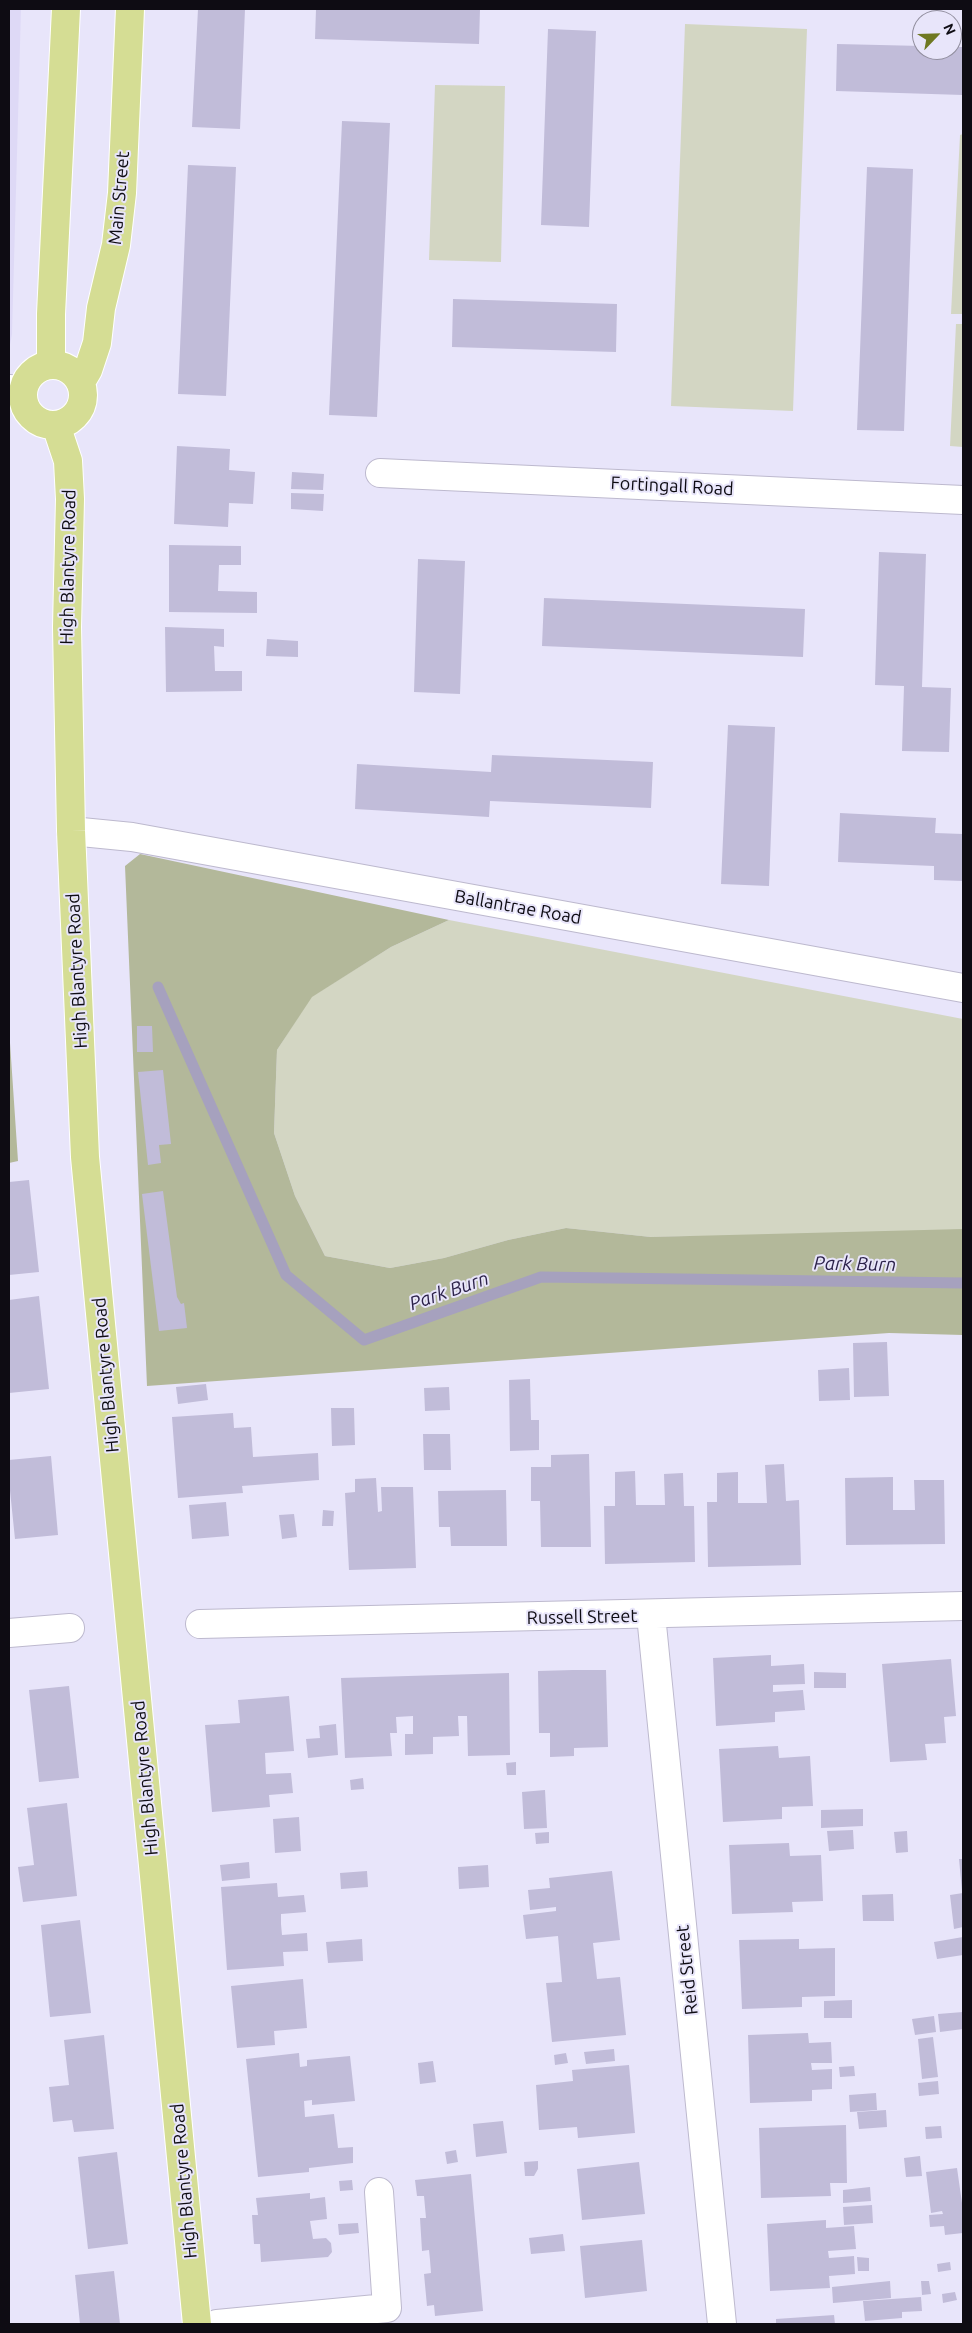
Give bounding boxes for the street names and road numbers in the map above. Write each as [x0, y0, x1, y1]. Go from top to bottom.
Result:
street label: Main Street [104, 150, 134, 246]
street label: Fortingall Road [610, 472, 734, 500]
street label: High Blantyre Road [56, 489, 80, 645]
street label: Ballantrae Road [453, 885, 583, 929]
street label: High Blantyre Road [62, 893, 92, 1049]
street label: High Blantyre Road [88, 1297, 124, 1453]
street label: Russell Street [526, 1605, 638, 1629]
street label: High Blantyre Road [127, 1700, 163, 1856]
street label: Reid Street [672, 1924, 702, 2016]
street label: High Blantyre Road [166, 2103, 202, 2259]

